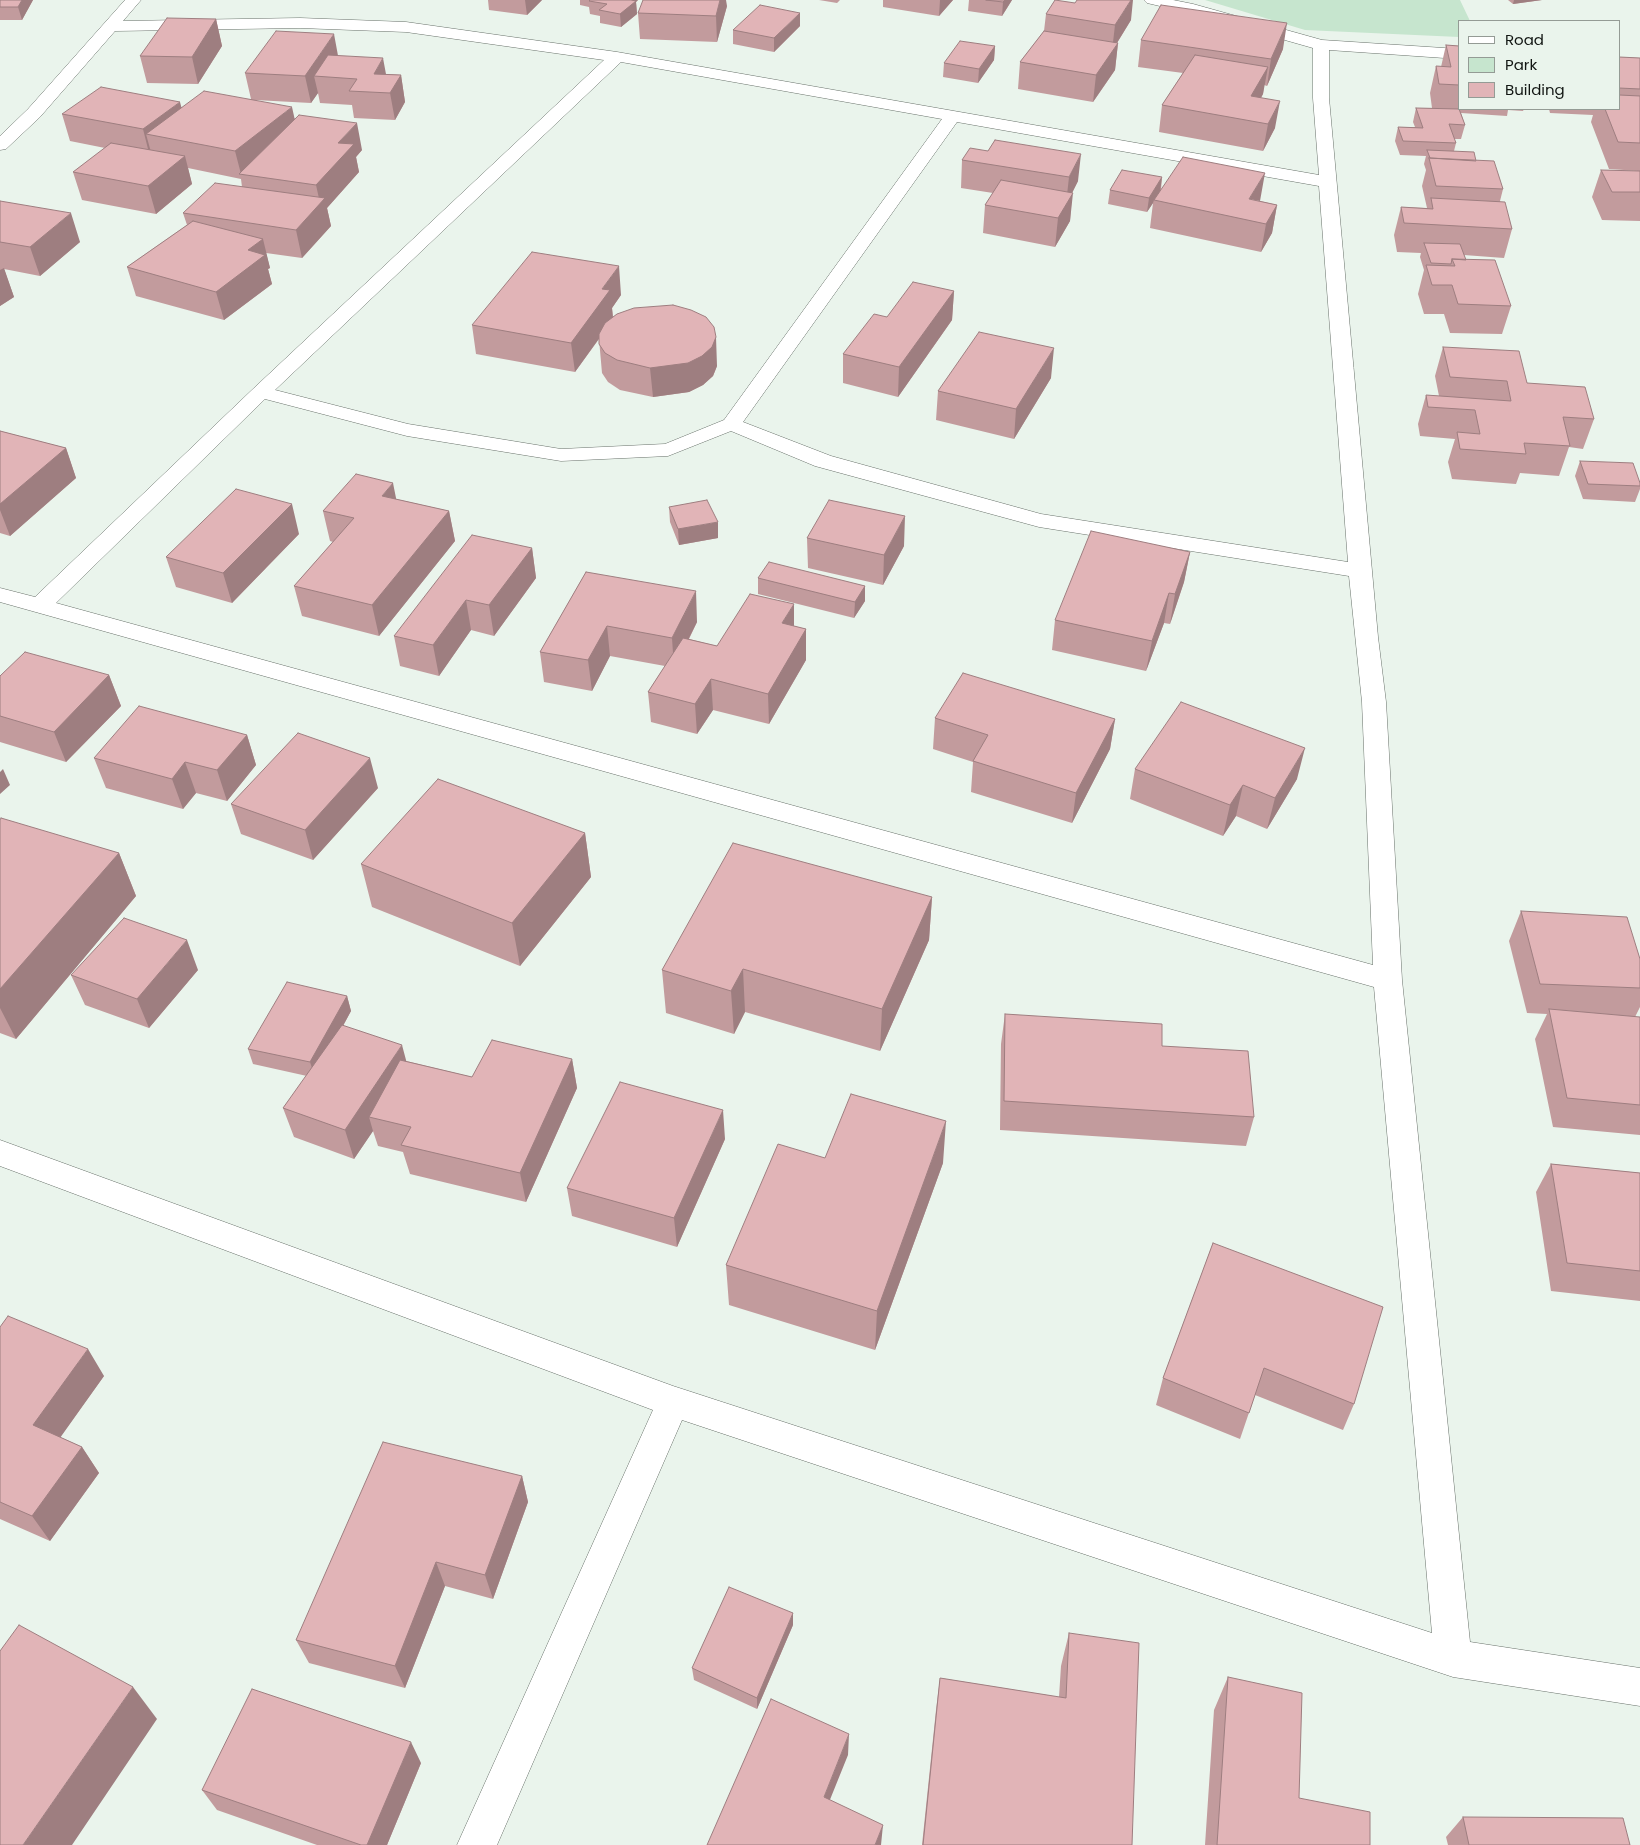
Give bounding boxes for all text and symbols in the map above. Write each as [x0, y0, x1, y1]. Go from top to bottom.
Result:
legend [1458, 20, 1620, 110]
text: Road [1505, 29, 1544, 50]
text: Park [1505, 54, 1537, 75]
text: Building [1505, 79, 1565, 100]

